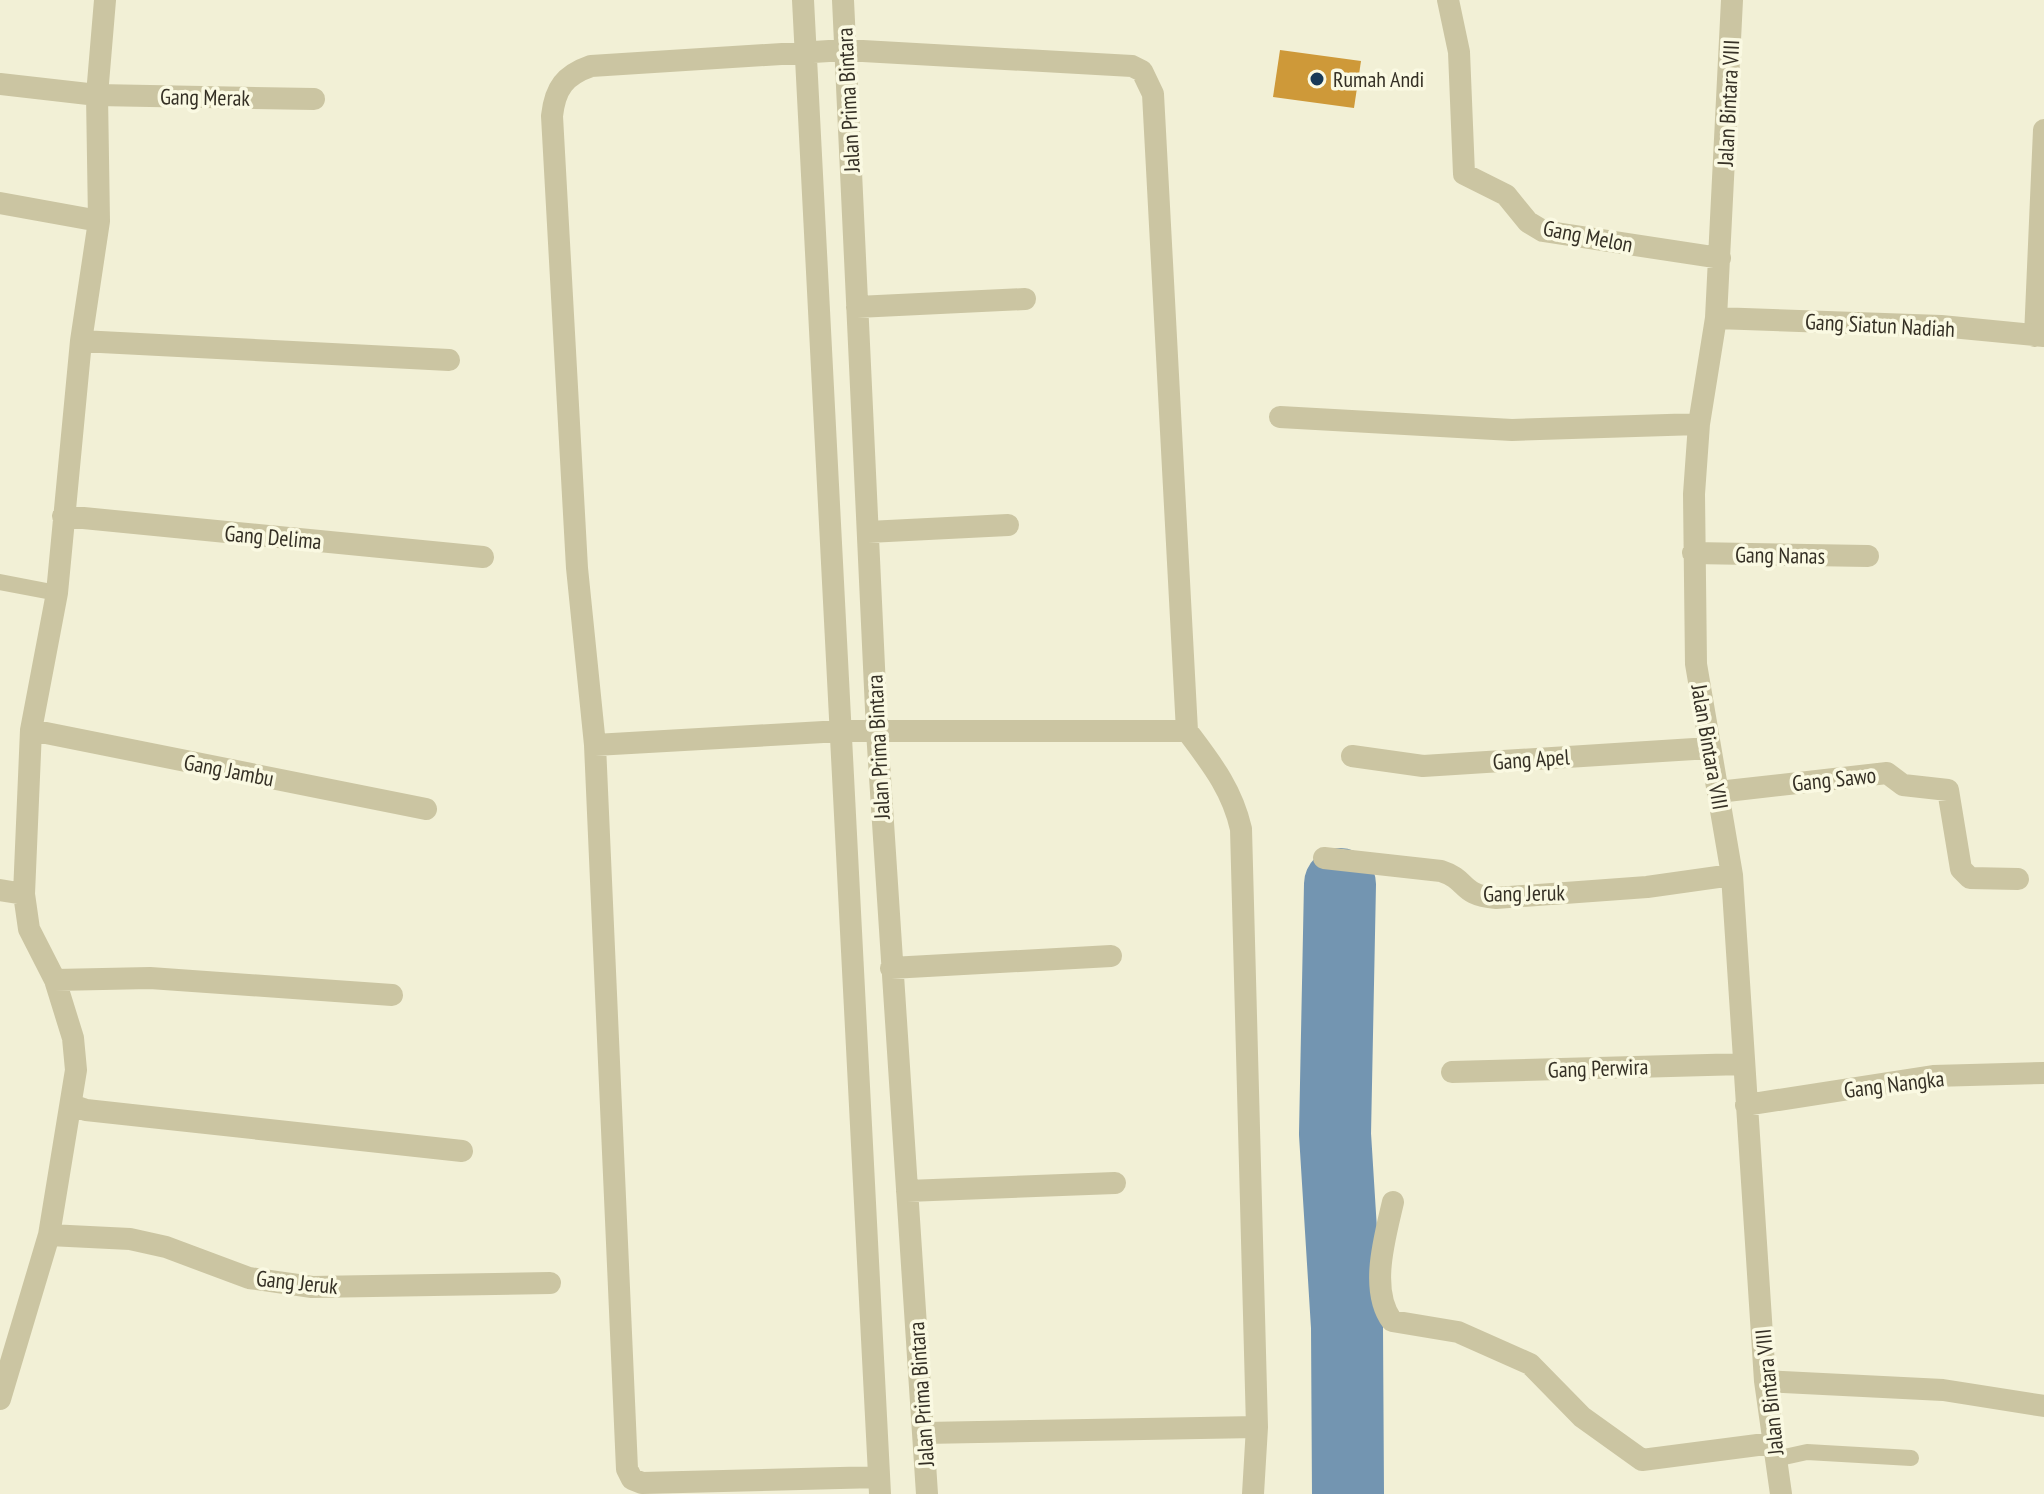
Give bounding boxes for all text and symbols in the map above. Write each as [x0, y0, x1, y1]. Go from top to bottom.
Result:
street label: Jalan Prima Bintara [830, 27, 866, 174]
street label: Jalan Bintara VIII [1711, 39, 1745, 168]
place label: Rumah Andi [1333, 65, 1424, 93]
marker: Rumah Andi [1308, 70, 1326, 88]
street label: Gang Merak [160, 82, 251, 112]
street label: Gang Melon [1541, 214, 1635, 258]
street label: Gang Siatun Nadiah [1804, 307, 1956, 343]
street label: Gang Delima [223, 519, 323, 555]
street label: Gang Nanas [1735, 540, 1825, 570]
street label: Jalan Prima Bintara [860, 674, 896, 821]
street label: Jalan Bintara VIII [1685, 681, 1735, 812]
street label: Gang Apel [1492, 742, 1571, 776]
street label: Gang Jambu [182, 748, 276, 792]
street label: Gang Sawo [1791, 761, 1877, 797]
street label: Gang Jeruk [1483, 878, 1566, 908]
street label: Gang Perwira [1547, 1052, 1649, 1084]
street label: Gang Nangka [1842, 1064, 1946, 1104]
street label: Gang Jeruk [255, 1264, 340, 1300]
street label: Jalan Prima Bintara [902, 1321, 940, 1468]
street label: Jalan Bintara VIII [1748, 1328, 1790, 1457]

